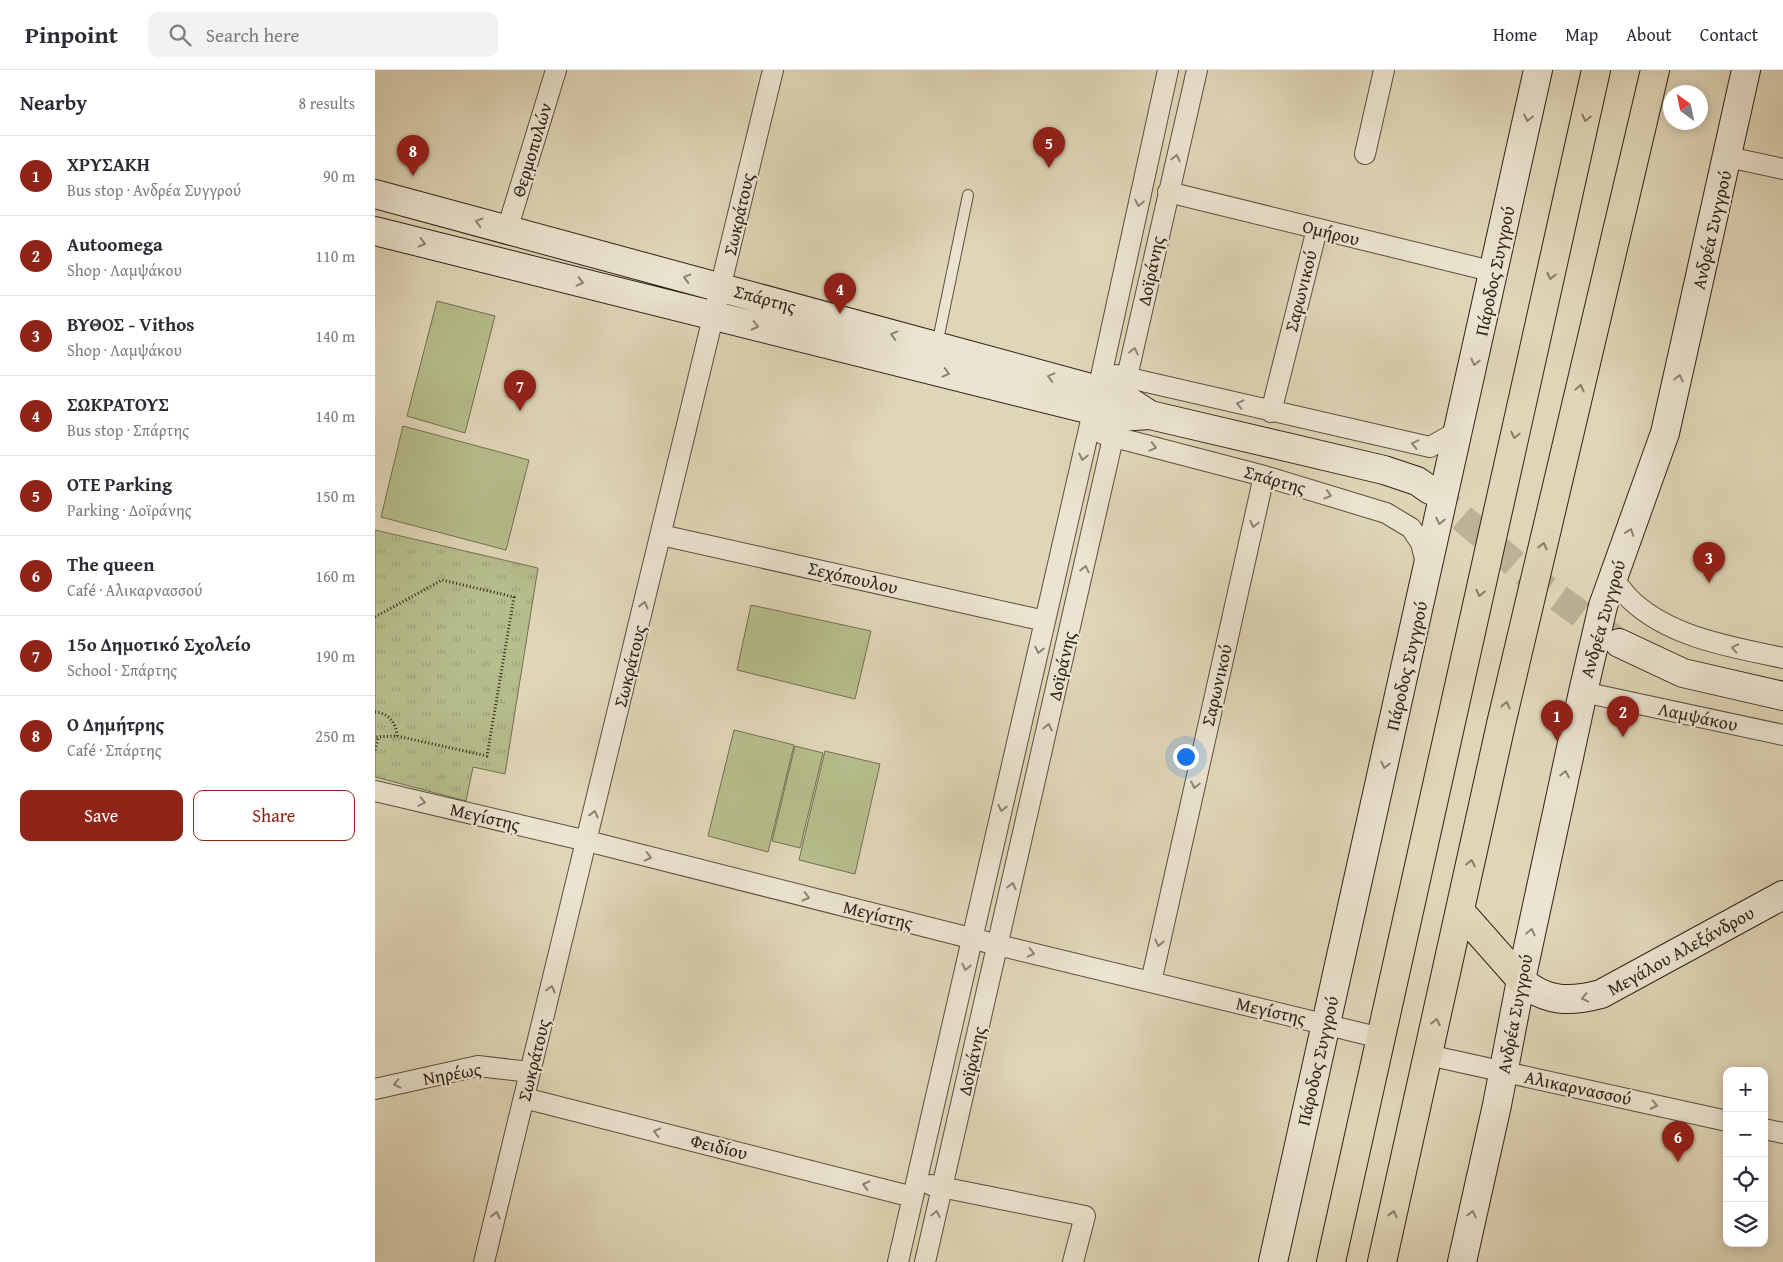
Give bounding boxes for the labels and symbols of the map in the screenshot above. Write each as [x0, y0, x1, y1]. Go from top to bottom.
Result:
north arrow [1663, 85, 1708, 130]
street label: Θερμοπυλών [504, 99, 559, 200]
one-way arrow [1523, 113, 1534, 122]
one-way arrow [1581, 113, 1592, 122]
pin: 5 [1033, 127, 1065, 168]
pin: 8 [397, 135, 429, 176]
one-way arrow [1170, 153, 1181, 162]
street label: Ανδρέα Συγγρού [1685, 168, 1738, 292]
street label: Σωκράτους [716, 170, 761, 258]
one-way arrow [1134, 199, 1145, 208]
street label: Πάροδος Συγγρού [1468, 203, 1521, 338]
street label: Ομήρου [1300, 212, 1363, 253]
one-way arrow [475, 217, 484, 228]
street label: Δοϊράνης [1130, 233, 1171, 308]
one-way arrow [418, 237, 426, 247]
street label: Σαρωνικού [1277, 247, 1324, 335]
one-way arrow [1546, 272, 1556, 281]
pin: 4 [824, 273, 856, 314]
one-way arrow [683, 274, 691, 284]
one-way arrow [576, 276, 585, 287]
street label: Σπάρτης [731, 277, 799, 320]
one-way arrow [750, 320, 759, 331]
one-way arrow [891, 330, 899, 340]
one-way arrow [1128, 346, 1139, 355]
one-way arrow [1470, 358, 1481, 366]
one-way arrow [942, 368, 950, 378]
pin: 7 [504, 370, 536, 411]
one-way arrow [1047, 372, 1056, 383]
one-way arrow [1673, 373, 1683, 382]
one-way arrow [1574, 384, 1585, 393]
one-way arrow [1235, 399, 1244, 410]
one-way arrow [1510, 430, 1521, 439]
one-way arrow [1411, 439, 1420, 450]
one-way arrow [1148, 441, 1157, 452]
one-way arrow [1078, 453, 1088, 462]
street label: Σπάρτης [1241, 458, 1309, 501]
one-way arrow [1323, 490, 1331, 500]
one-way arrow [1435, 516, 1445, 525]
one-way arrow [1249, 520, 1260, 528]
one-way arrow [1624, 529, 1634, 537]
one-way arrow [1537, 542, 1548, 551]
pin: 3 [1693, 542, 1725, 583]
street label: Σεχόπουλου [806, 554, 901, 601]
street label: Ανδρέα Συγγρού [1573, 557, 1632, 681]
one-way arrow [1079, 564, 1090, 573]
one-way arrow [1475, 589, 1486, 598]
street label: Πάροδος Συγγρού [1378, 598, 1435, 733]
one-way arrow [639, 601, 649, 609]
street label: Σωκράτους [606, 622, 653, 710]
street label: Δοϊράνης [1040, 628, 1083, 703]
street label: Σαρωνικού [1194, 641, 1239, 728]
one-way arrow [1731, 643, 1740, 653]
one-way arrow [1034, 646, 1045, 655]
street label: Λαμψάκου [1656, 695, 1740, 738]
pin: 2 [1607, 696, 1639, 737]
one-way arrow [1500, 700, 1511, 709]
pin: 1 [1541, 700, 1573, 741]
one-way arrow [1042, 723, 1053, 732]
your location [1173, 744, 1199, 770]
one-way arrow [1380, 760, 1391, 769]
one-way arrow [1560, 769, 1570, 778]
one-way arrow [1190, 781, 1201, 789]
street label: Μεγίστης [447, 795, 523, 838]
one-way arrow [418, 796, 427, 807]
one-way arrow [997, 804, 1008, 813]
one-way arrow [588, 809, 599, 818]
one-way arrow [644, 851, 653, 862]
one-way arrow [1465, 859, 1476, 868]
one-way arrow [1006, 881, 1017, 890]
one-way arrow [801, 891, 810, 902]
street label: Μεγίστης [840, 893, 916, 936]
street label: Μεγάλου Αλεξάνδρου [1602, 899, 1759, 1002]
one-way arrow [1526, 928, 1536, 937]
one-way arrow [1154, 939, 1165, 948]
one-way arrow [1027, 947, 1036, 958]
street label: Ανδρέα Συγγρού [1490, 952, 1539, 1076]
one-way arrow [961, 962, 972, 971]
one-way arrow [545, 984, 556, 993]
street label: Μεγίστης [1233, 989, 1309, 1032]
one-way arrow [1581, 992, 1590, 1003]
street label: Πάροδος Συγγρού [1289, 993, 1346, 1128]
street label: Σωκράτους [510, 1016, 557, 1104]
one-way arrow [1430, 1017, 1441, 1026]
street label: Δοϊράνης [950, 1023, 993, 1098]
street label: Νηρέως [421, 1055, 483, 1092]
street label: Αλικαρνασσού [1522, 1063, 1634, 1112]
one-way arrow [392, 1078, 401, 1089]
one-way arrow [1650, 1099, 1659, 1110]
pin: 6 [1662, 1121, 1694, 1162]
street label: Φειδίου [688, 1126, 751, 1167]
one-way arrow [653, 1127, 662, 1138]
one-way arrow [861, 1180, 870, 1191]
one-way arrow [490, 1210, 501, 1219]
one-way arrow [930, 1210, 941, 1219]
one-way arrow [1387, 1210, 1398, 1219]
one-way arrow [1466, 1210, 1477, 1219]

